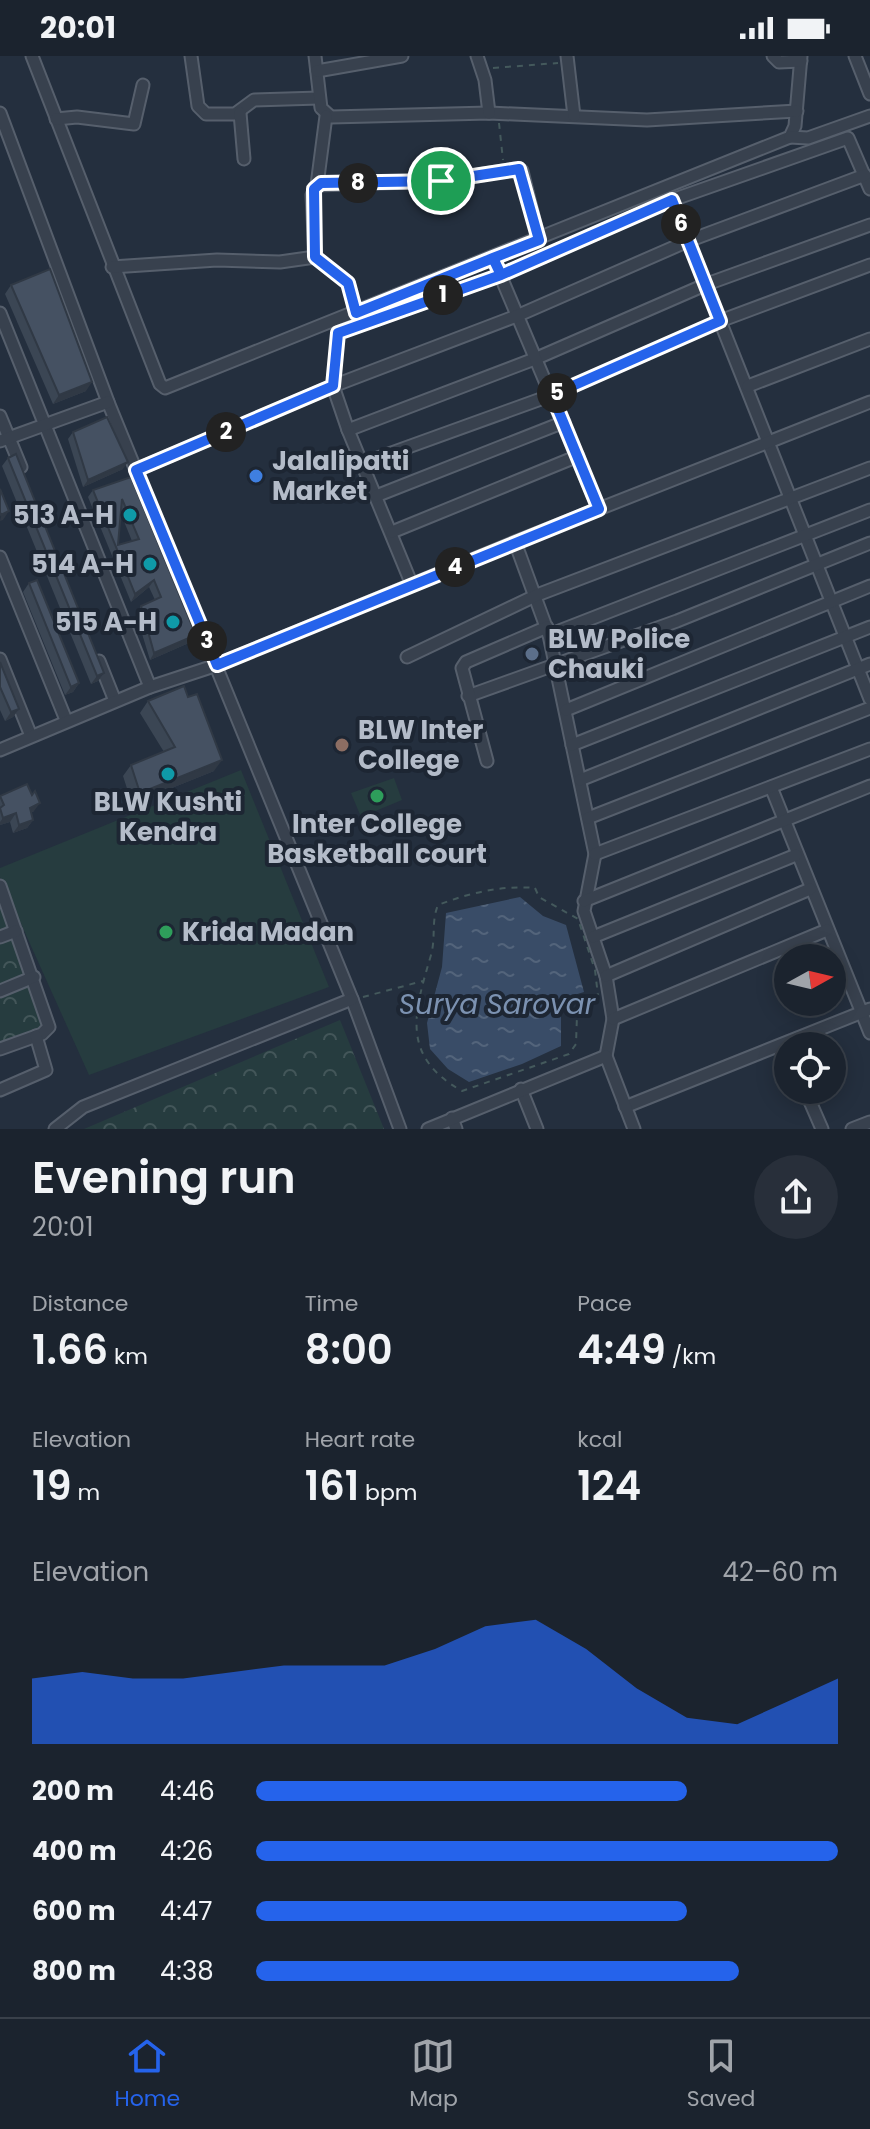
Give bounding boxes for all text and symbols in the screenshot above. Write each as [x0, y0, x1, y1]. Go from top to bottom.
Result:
text: 20:01 [40, 6, 116, 49]
pin [407, 147, 475, 215]
icon: arrive [419, 159, 463, 203]
pin: 8 [338, 163, 378, 203]
text: 8 [351, 167, 365, 198]
pin: 6 [661, 204, 701, 244]
text: 6 [674, 208, 688, 239]
pin: 1 [423, 275, 463, 315]
text: 1 [439, 279, 447, 310]
pin: 5 [537, 373, 577, 413]
text: 5 [550, 377, 564, 408]
pin: 2 [206, 412, 246, 452]
text: 2 [220, 416, 232, 447]
place label: Jalalipatti Market [272, 443, 409, 509]
marker: Jalalipatti Market [247, 467, 265, 485]
place label: 513 A-H [13, 497, 114, 533]
marker: 513 A-H [121, 506, 139, 524]
place label: 514 A-H [31, 546, 134, 582]
pin: 4 [435, 547, 475, 587]
text: 4 [448, 551, 462, 582]
marker: 514 A-H [141, 555, 159, 573]
place label: 515 A-H [55, 604, 157, 640]
marker: 515 A-H [164, 613, 182, 631]
pin: 3 [187, 621, 227, 661]
place label: BLW Police Chauki [548, 621, 690, 687]
text: 3 [200, 625, 214, 656]
marker: BLW Police Chauki [523, 645, 541, 663]
place label: BLW Inter College [358, 712, 483, 778]
marker: BLW Inter College [333, 736, 351, 754]
marker: BLW Kushti Kendra [159, 765, 177, 783]
place label: BLW Kushti Kendra [94, 784, 242, 850]
marker: Inter College Basketball court [368, 787, 386, 805]
place label: Inter College Basketball court [267, 806, 487, 872]
place label: Krida Madan [182, 914, 354, 950]
marker: Krida Madan [157, 923, 175, 941]
north arrow [774, 944, 846, 1016]
map controls [774, 944, 846, 1104]
water label: Surya Sarovar [399, 985, 596, 1024]
button: locate [774, 1032, 846, 1104]
text: Evening run [32, 1147, 296, 1208]
button: share [754, 1155, 838, 1239]
text: 20:01 [32, 1209, 93, 1245]
text: Distance [32, 1288, 128, 1319]
text: Time [305, 1288, 358, 1319]
text: Pace [577, 1288, 632, 1319]
text: 1.66 [32, 1322, 108, 1378]
text: 8:00 [305, 1322, 393, 1378]
text: 4:49 [577, 1322, 666, 1378]
text: km [108, 1341, 148, 1372]
text: /km [666, 1341, 716, 1372]
text: Elevation [32, 1424, 131, 1455]
text: Heart rate [305, 1424, 415, 1455]
text: kcal [577, 1424, 622, 1455]
text: 19 [32, 1458, 72, 1514]
text: 161 [305, 1458, 359, 1514]
text: 124 [577, 1458, 641, 1514]
text: m [72, 1477, 100, 1508]
text: bpm [359, 1477, 418, 1508]
text: Elevation [32, 1554, 149, 1590]
text: 42–60 m [723, 1554, 838, 1590]
text: 200 m [32, 1773, 114, 1809]
text: 4:46 [160, 1773, 215, 1809]
text: 400 m [32, 1833, 117, 1869]
text: 4:26 [160, 1833, 213, 1869]
text: 600 m [32, 1893, 116, 1929]
text: 4:47 [160, 1893, 212, 1929]
text: 800 m [32, 1953, 116, 1989]
text: 4:38 [160, 1953, 214, 1989]
tab: Home [115, 2034, 180, 2115]
tab: Map [409, 2034, 458, 2115]
tab: Saved [687, 2034, 755, 2115]

